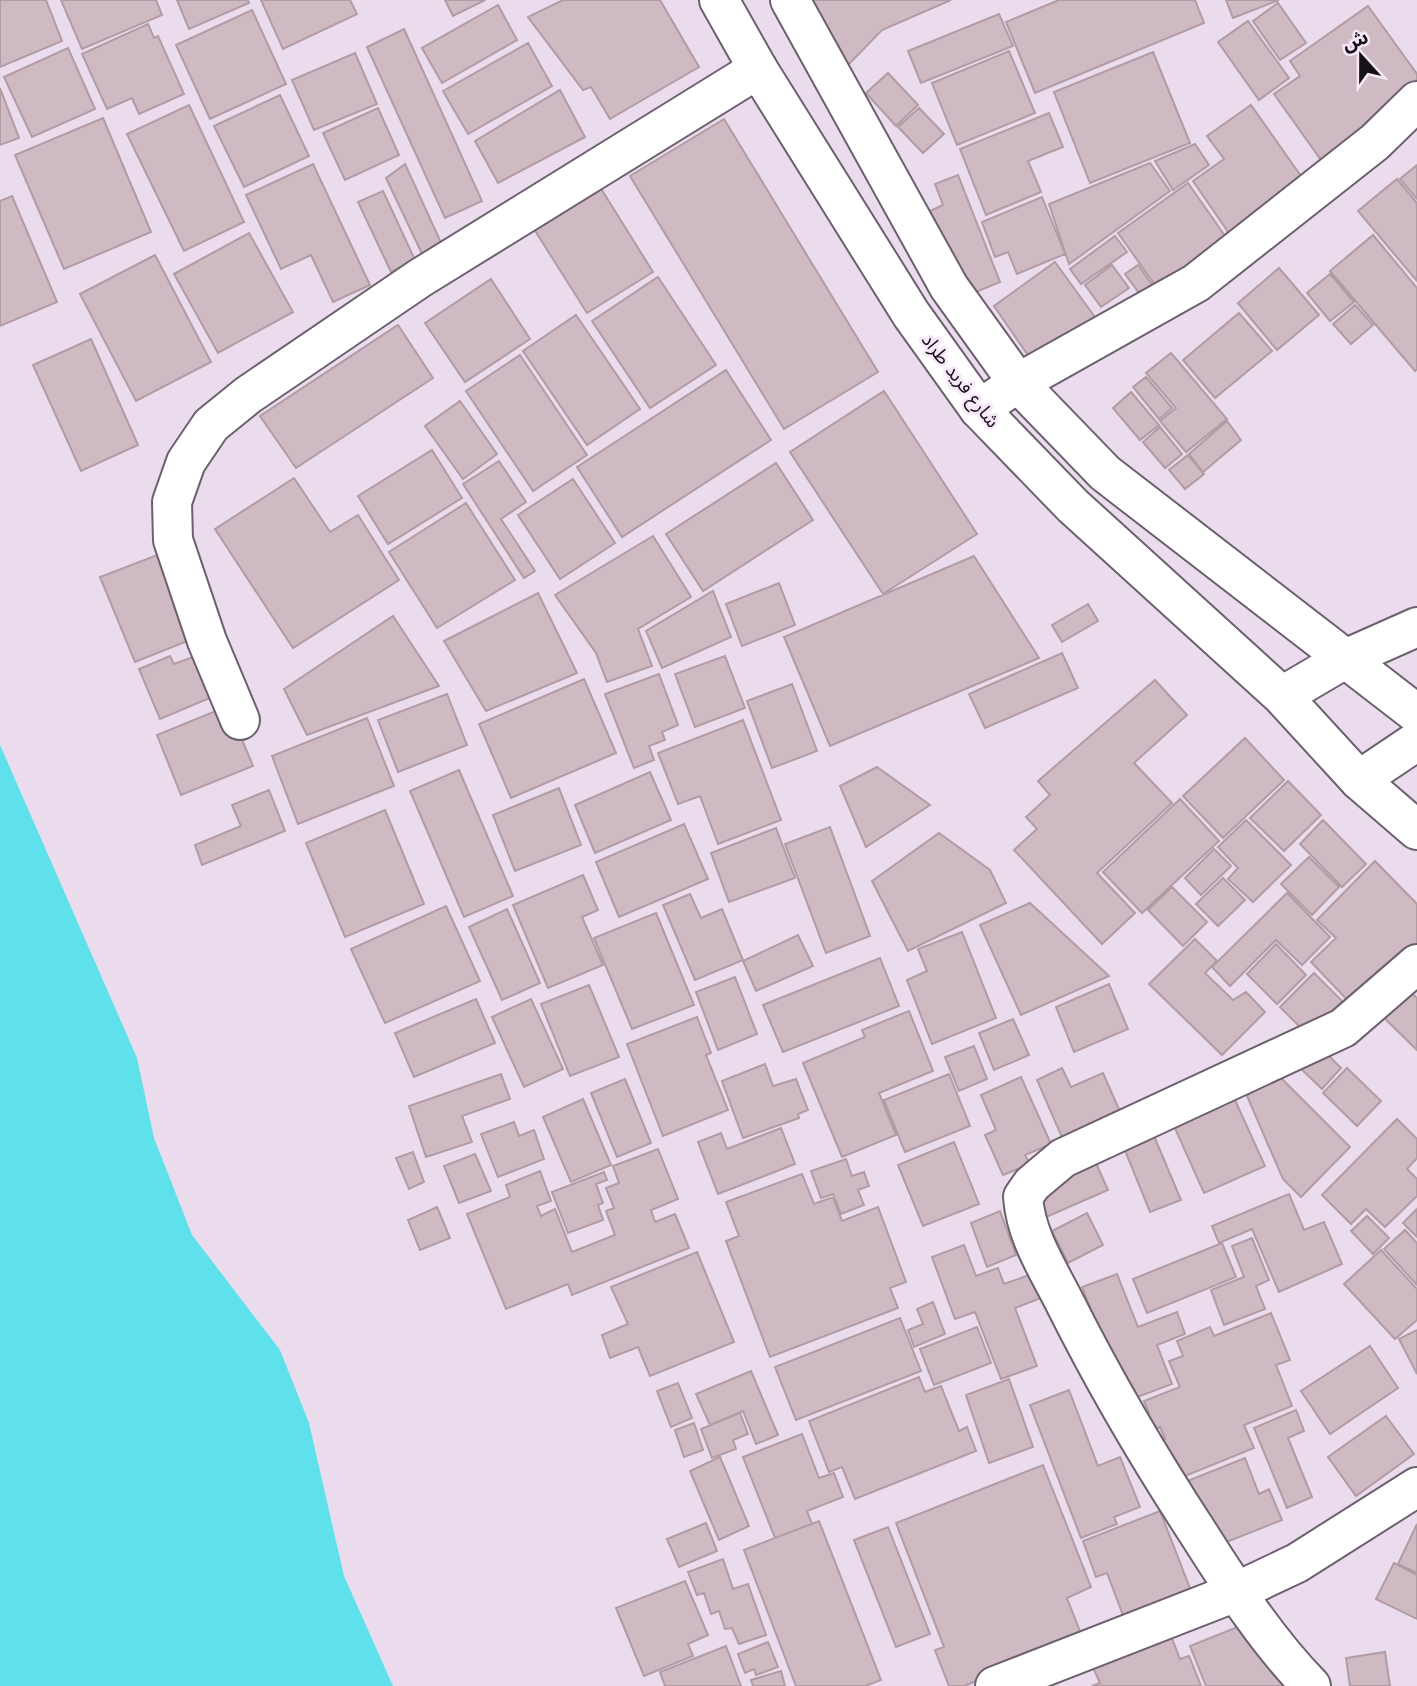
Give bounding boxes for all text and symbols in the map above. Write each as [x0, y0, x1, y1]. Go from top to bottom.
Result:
north arrow [1326, 21, 1396, 91]
text: ش [1338, 23, 1372, 58]
street label: شارع فريد طراد [915, 327, 1006, 433]

